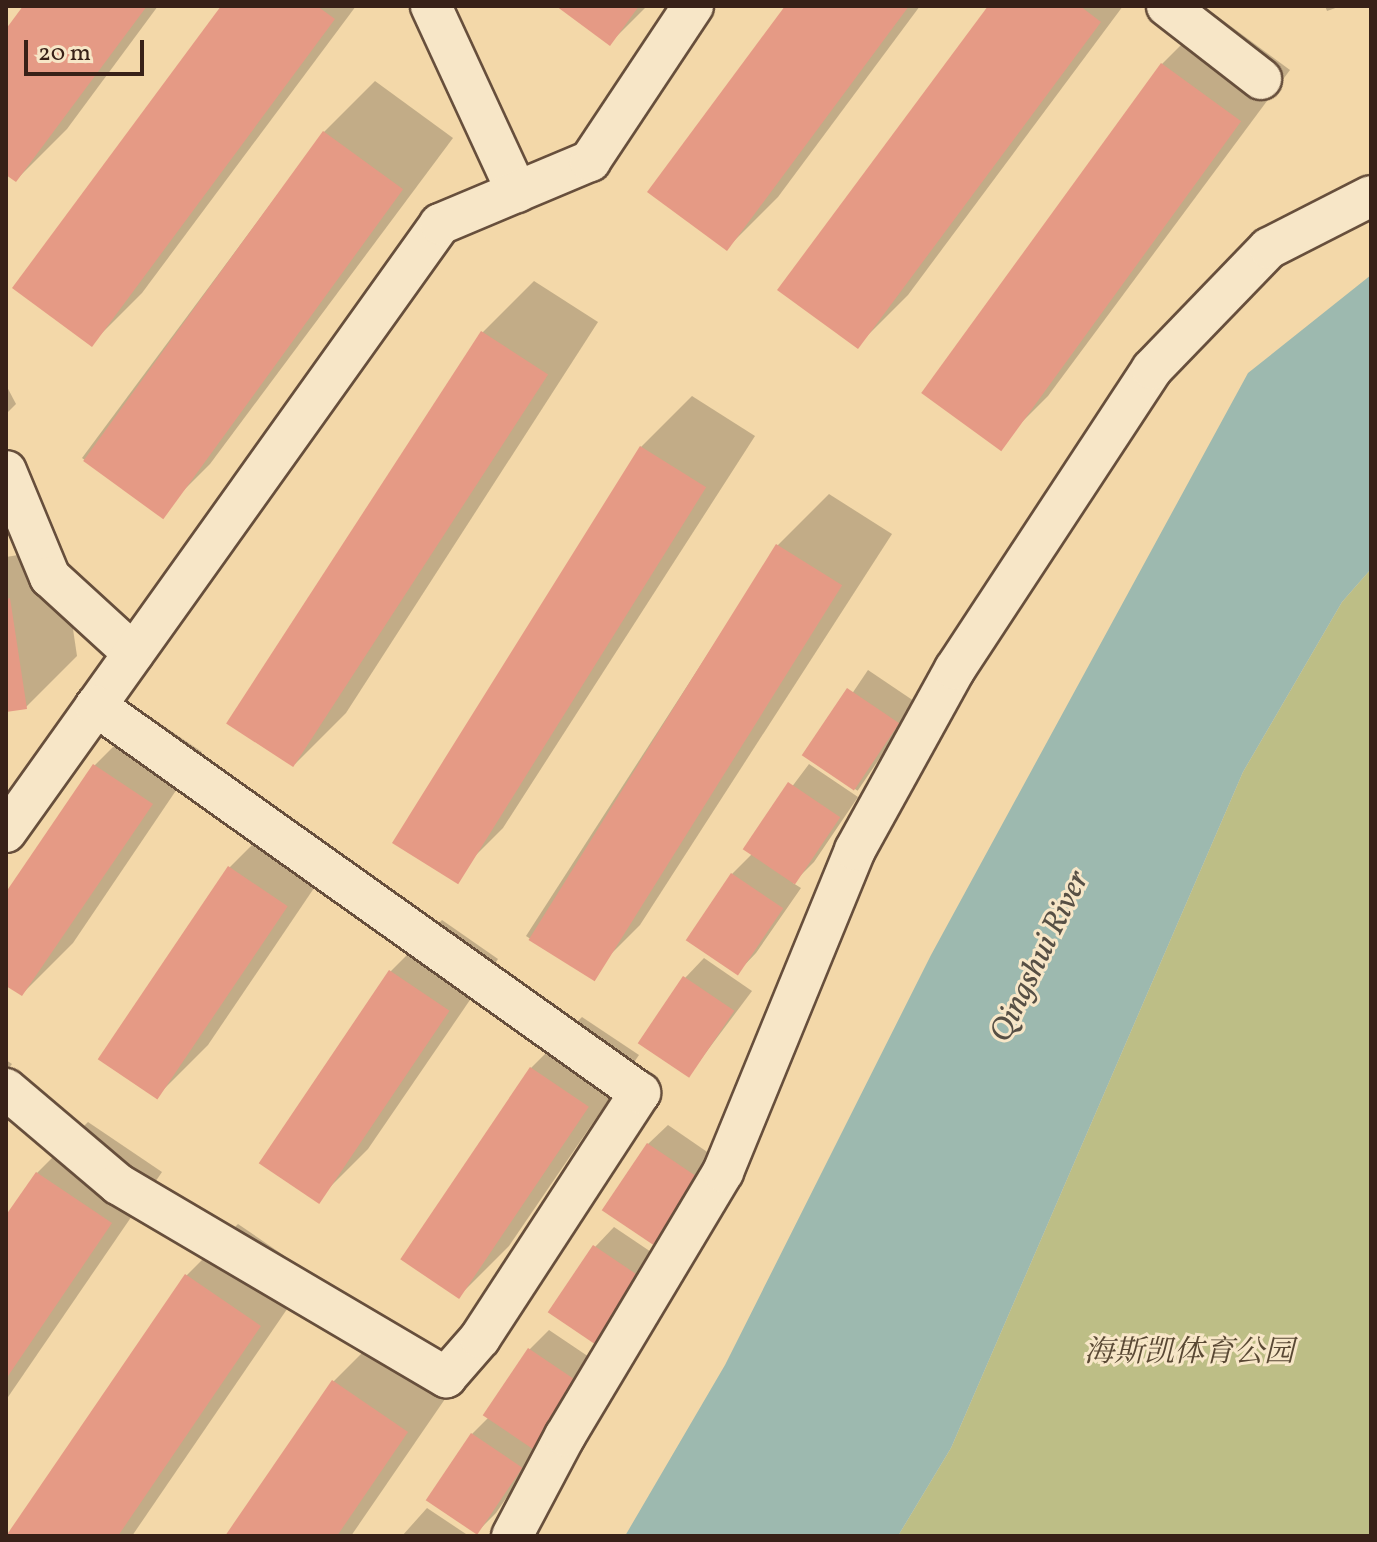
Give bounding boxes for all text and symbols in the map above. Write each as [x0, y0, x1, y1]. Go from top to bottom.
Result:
scale bar [28, 24, 148, 74]
text: 20 m [38, 37, 91, 71]
water label: Qingshui River [983, 865, 1099, 1049]
park label: 海斯凯体育公园 [1084, 1335, 1294, 1371]

